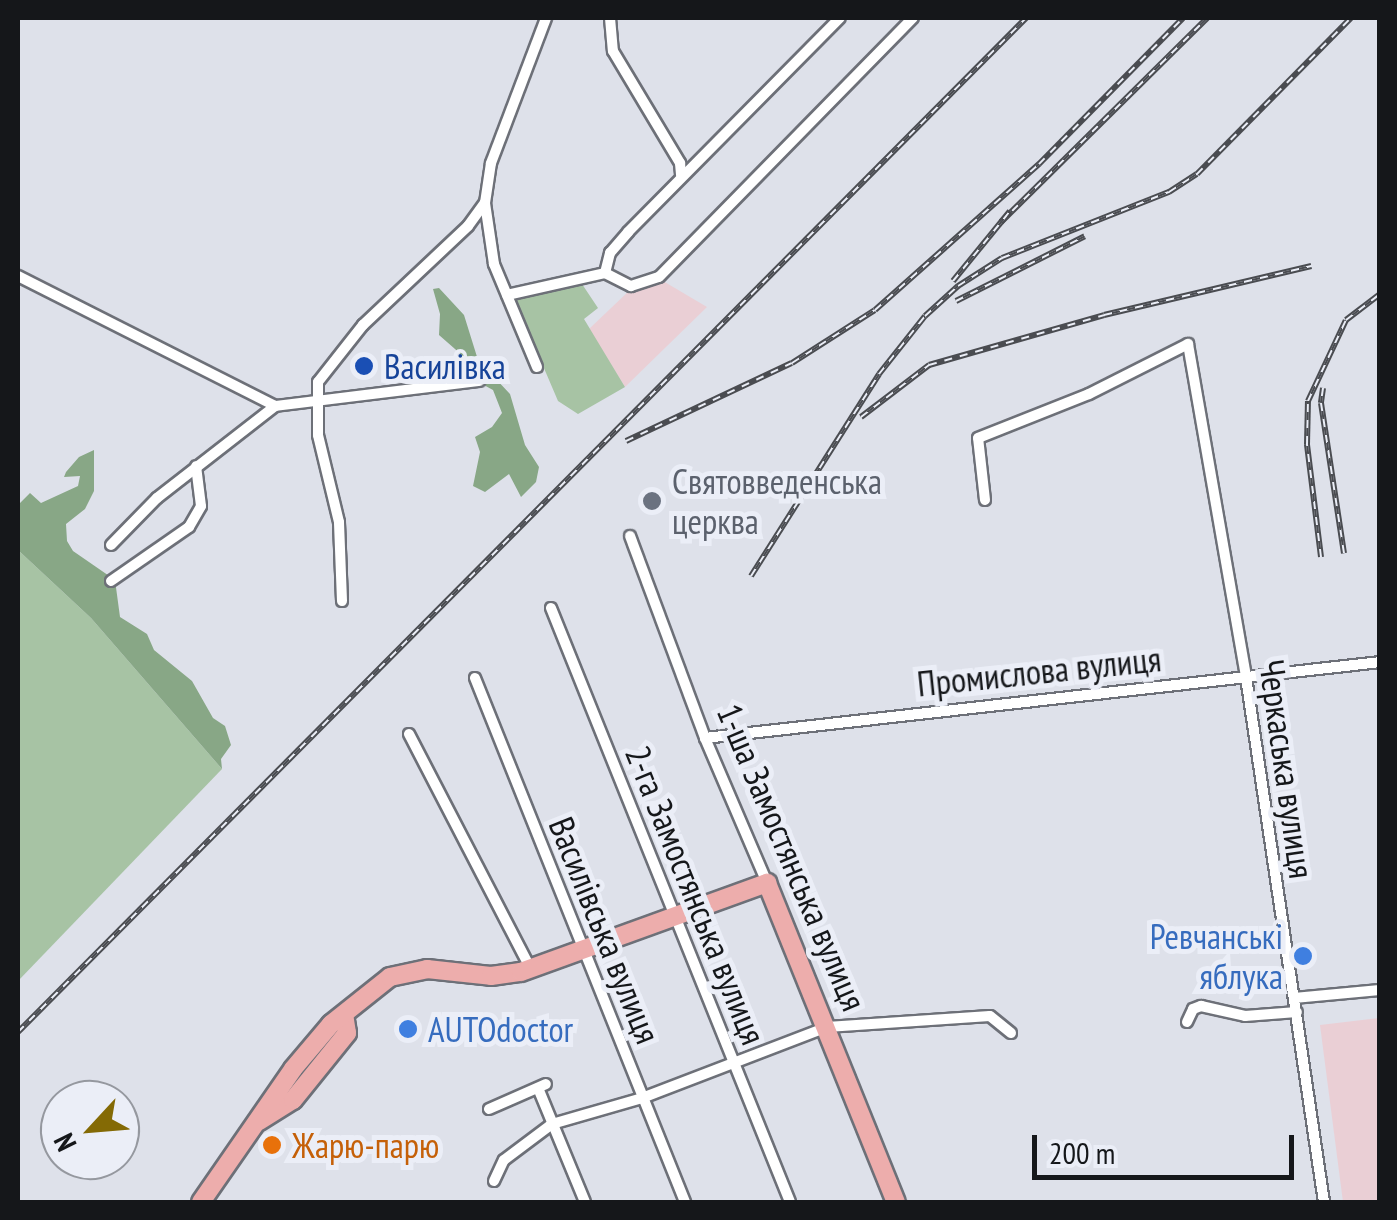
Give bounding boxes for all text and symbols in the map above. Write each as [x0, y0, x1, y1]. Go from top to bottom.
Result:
place label: Василівка [384, 345, 506, 387]
marker: Василівка [353, 355, 375, 377]
place label: Святовведенська церква [672, 460, 882, 542]
marker: Святовведенська церква [641, 490, 663, 512]
street label: Промислова вулиця [915, 637, 1163, 705]
street label: Черкаська вулиця [1251, 657, 1323, 881]
street label: 1-ша Замостянська вулиця [708, 697, 876, 1017]
street label: 2-га Замостянська вулиця [617, 740, 775, 1050]
street label: Василівська вулиця [541, 811, 669, 1049]
place label: Ревчанські яблука [1150, 915, 1283, 997]
marker: Ревчанські яблука [1292, 945, 1314, 967]
place label: AUTOdoctor [428, 1008, 573, 1050]
marker: AUTOdoctor [397, 1018, 419, 1040]
north arrow [40, 1080, 140, 1180]
scale bar [1037, 1115, 1300, 1177]
place label: Жарю-парю [292, 1124, 439, 1166]
text: N [44, 1128, 84, 1157]
text: 200 m [1049, 1133, 1115, 1172]
marker: Жарю-парю [261, 1134, 283, 1156]

